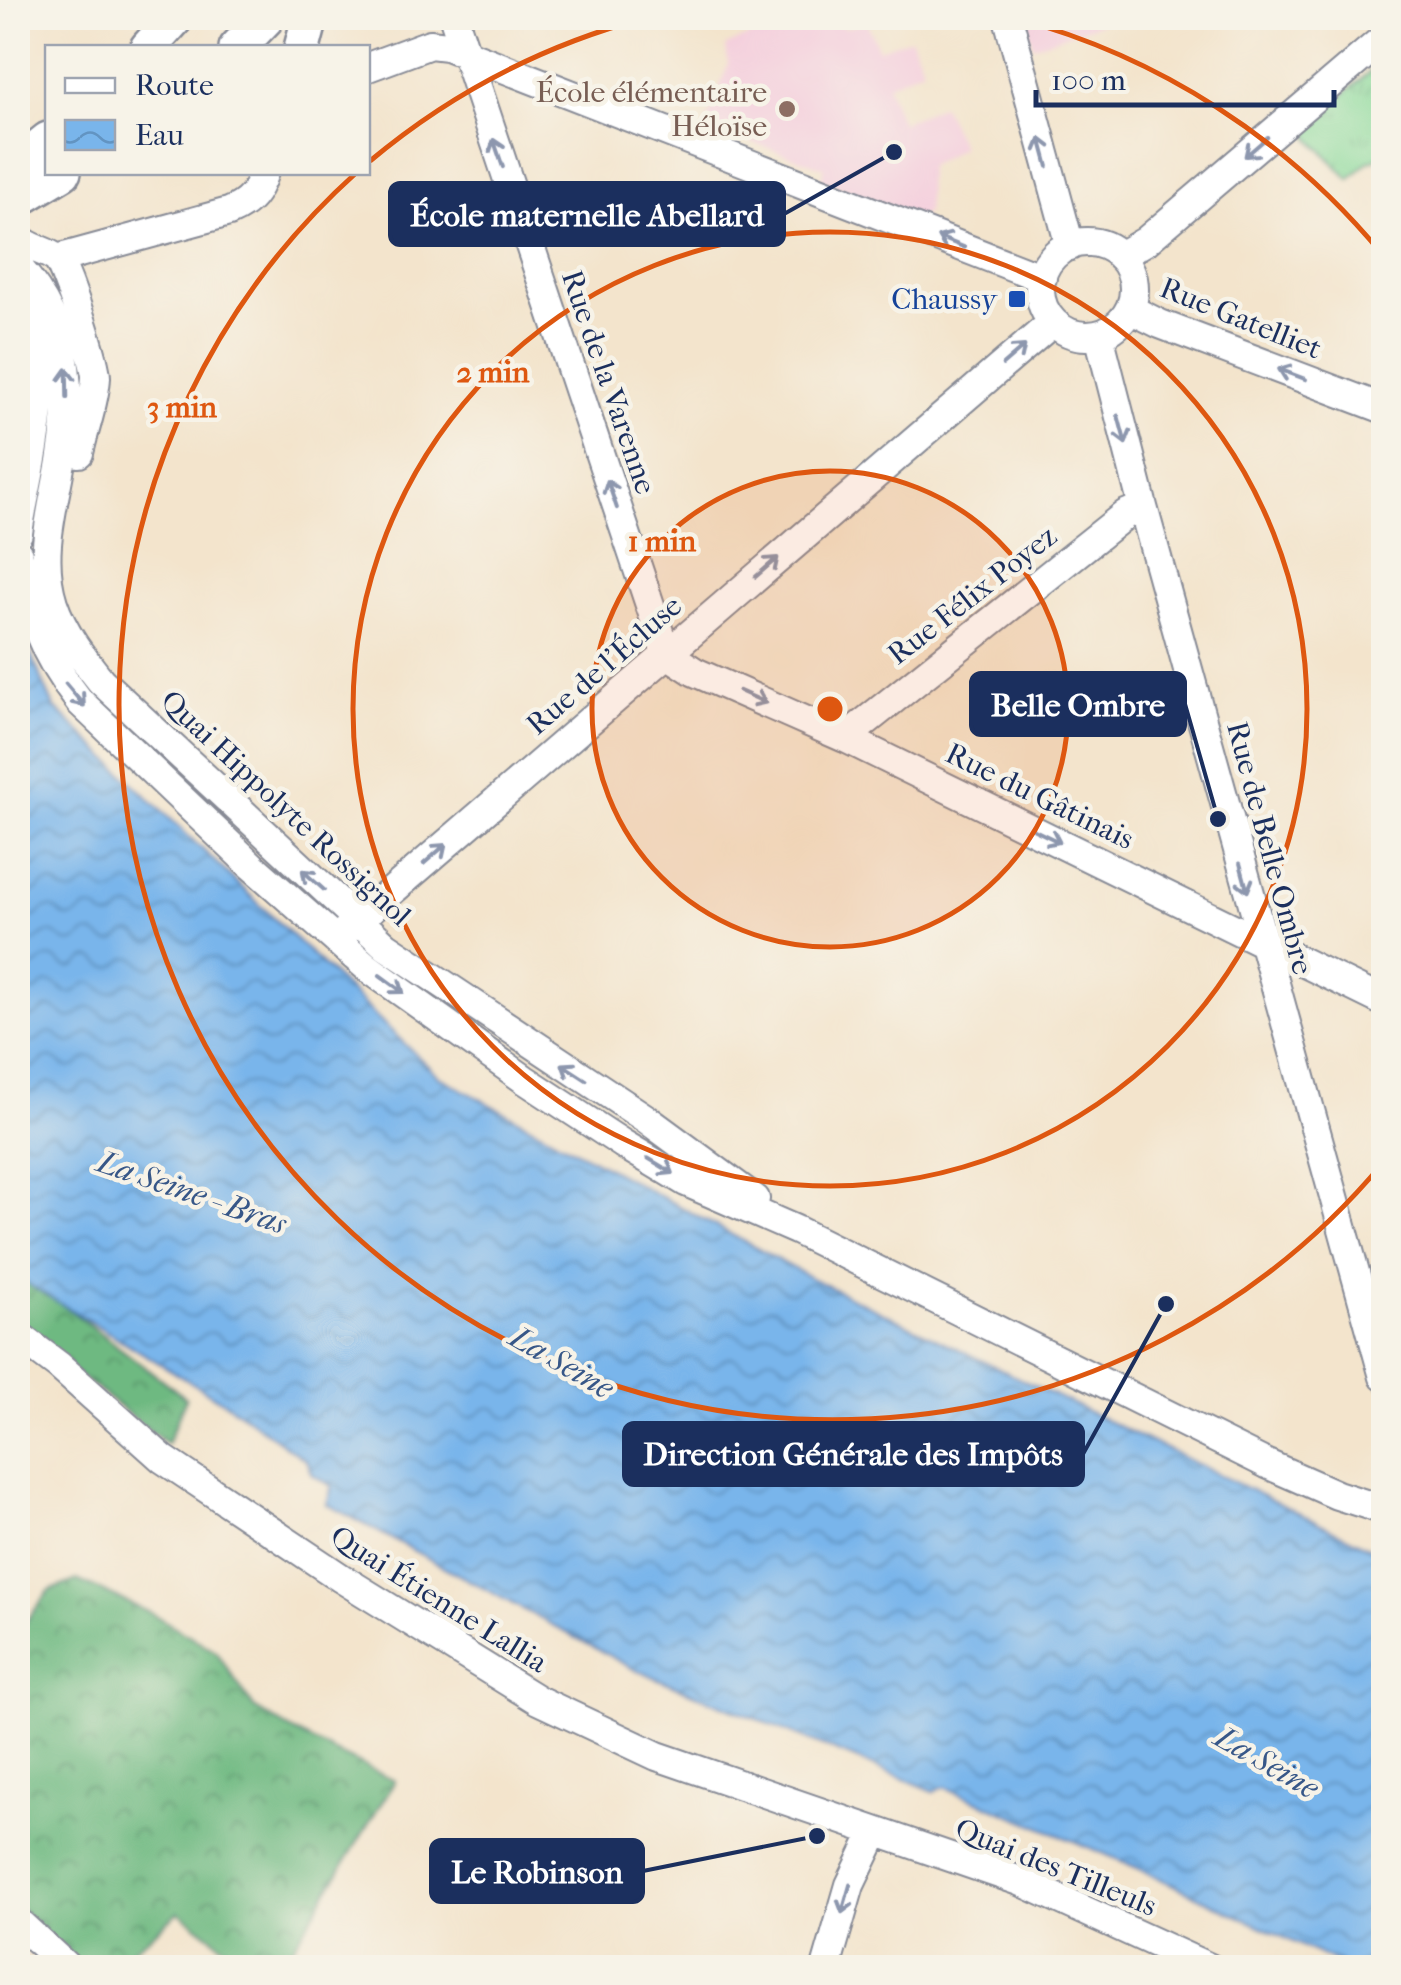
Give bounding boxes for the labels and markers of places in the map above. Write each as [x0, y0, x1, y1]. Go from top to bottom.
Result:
place label: École élémentaire Héloïse [536, 75, 767, 144]
marker: École élémentaire Héloïse [776, 98, 798, 120]
callout: École maternelle Abellard [390, 183, 784, 245]
place label: Chaussy [891, 282, 998, 317]
marker: Chaussy [1006, 288, 1028, 310]
callout: Belle Ombre [971, 673, 1185, 735]
centre of rings [812, 691, 848, 727]
callout: Direction Générale des Impôts [624, 1423, 1083, 1485]
callout: Le Robinson [431, 1840, 643, 1902]

